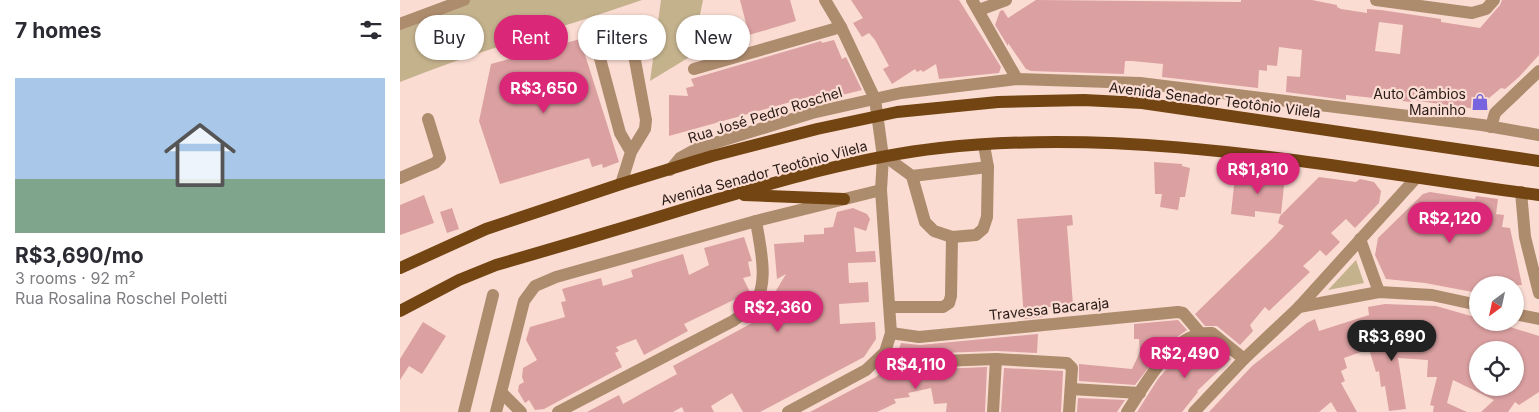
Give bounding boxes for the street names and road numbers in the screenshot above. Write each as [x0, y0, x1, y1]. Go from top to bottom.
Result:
street label: Avenida Senador Teotônio Vilela [1108, 78, 1322, 121]
street label: Rua José Pedro Roschel [686, 83, 844, 146]
street label: Avenida Senador Teotônio Vilela [659, 137, 869, 208]
street label: Travessa Bacaraja [988, 294, 1110, 323]

